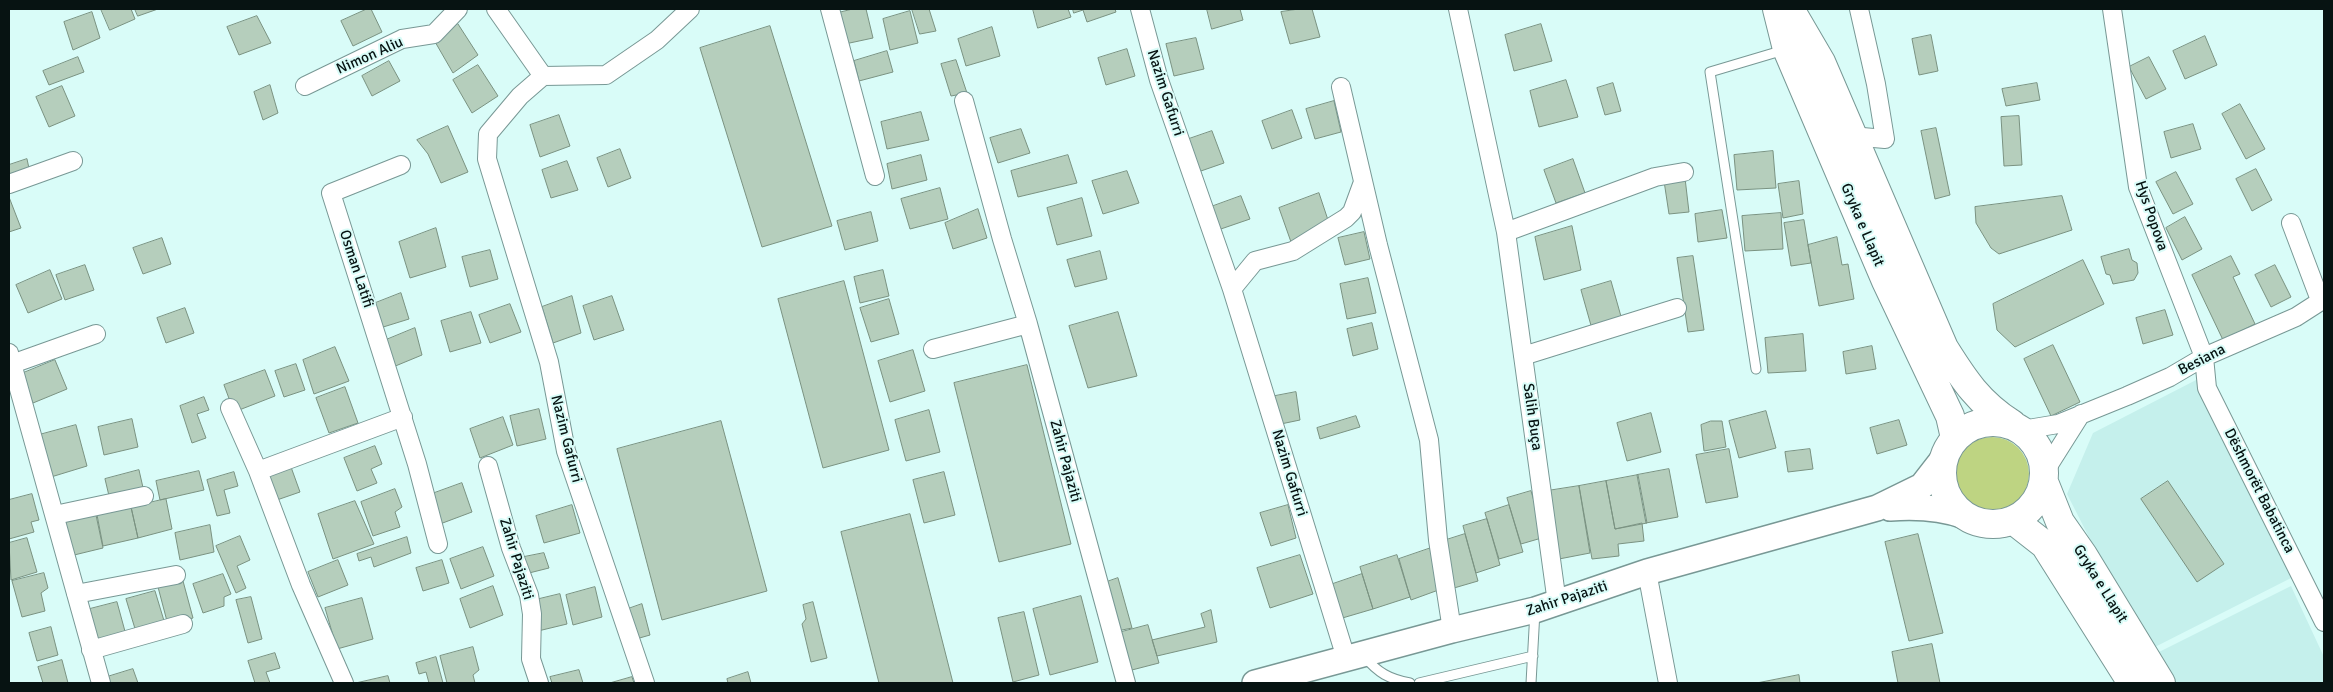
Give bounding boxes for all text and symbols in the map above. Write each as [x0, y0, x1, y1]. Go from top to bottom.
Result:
street label: Nimon Aliu [334, 33, 406, 79]
street label: Nazim Gafurri [1143, 48, 1187, 138]
street label: Hys Popova [2131, 179, 2171, 253]
street label: Gryka e Llapit [1836, 181, 1888, 269]
street label: Osman Latifi [335, 228, 377, 310]
street label: Besiana [2175, 340, 2229, 380]
street label: Salih Buça [1518, 382, 1546, 452]
street label: Nazim Gafurri [546, 393, 586, 485]
street label: Zahir Pajaziti [1045, 418, 1085, 504]
street label: Dëshmorët Babatinca [2220, 426, 2298, 556]
street label: Nazim Gafurri [1267, 427, 1311, 519]
street label: Zahir Pajaziti [495, 516, 537, 602]
street label: Gryka e Llapit [2069, 542, 2131, 626]
street label: Zahir Pajaziti [1524, 577, 1610, 621]

